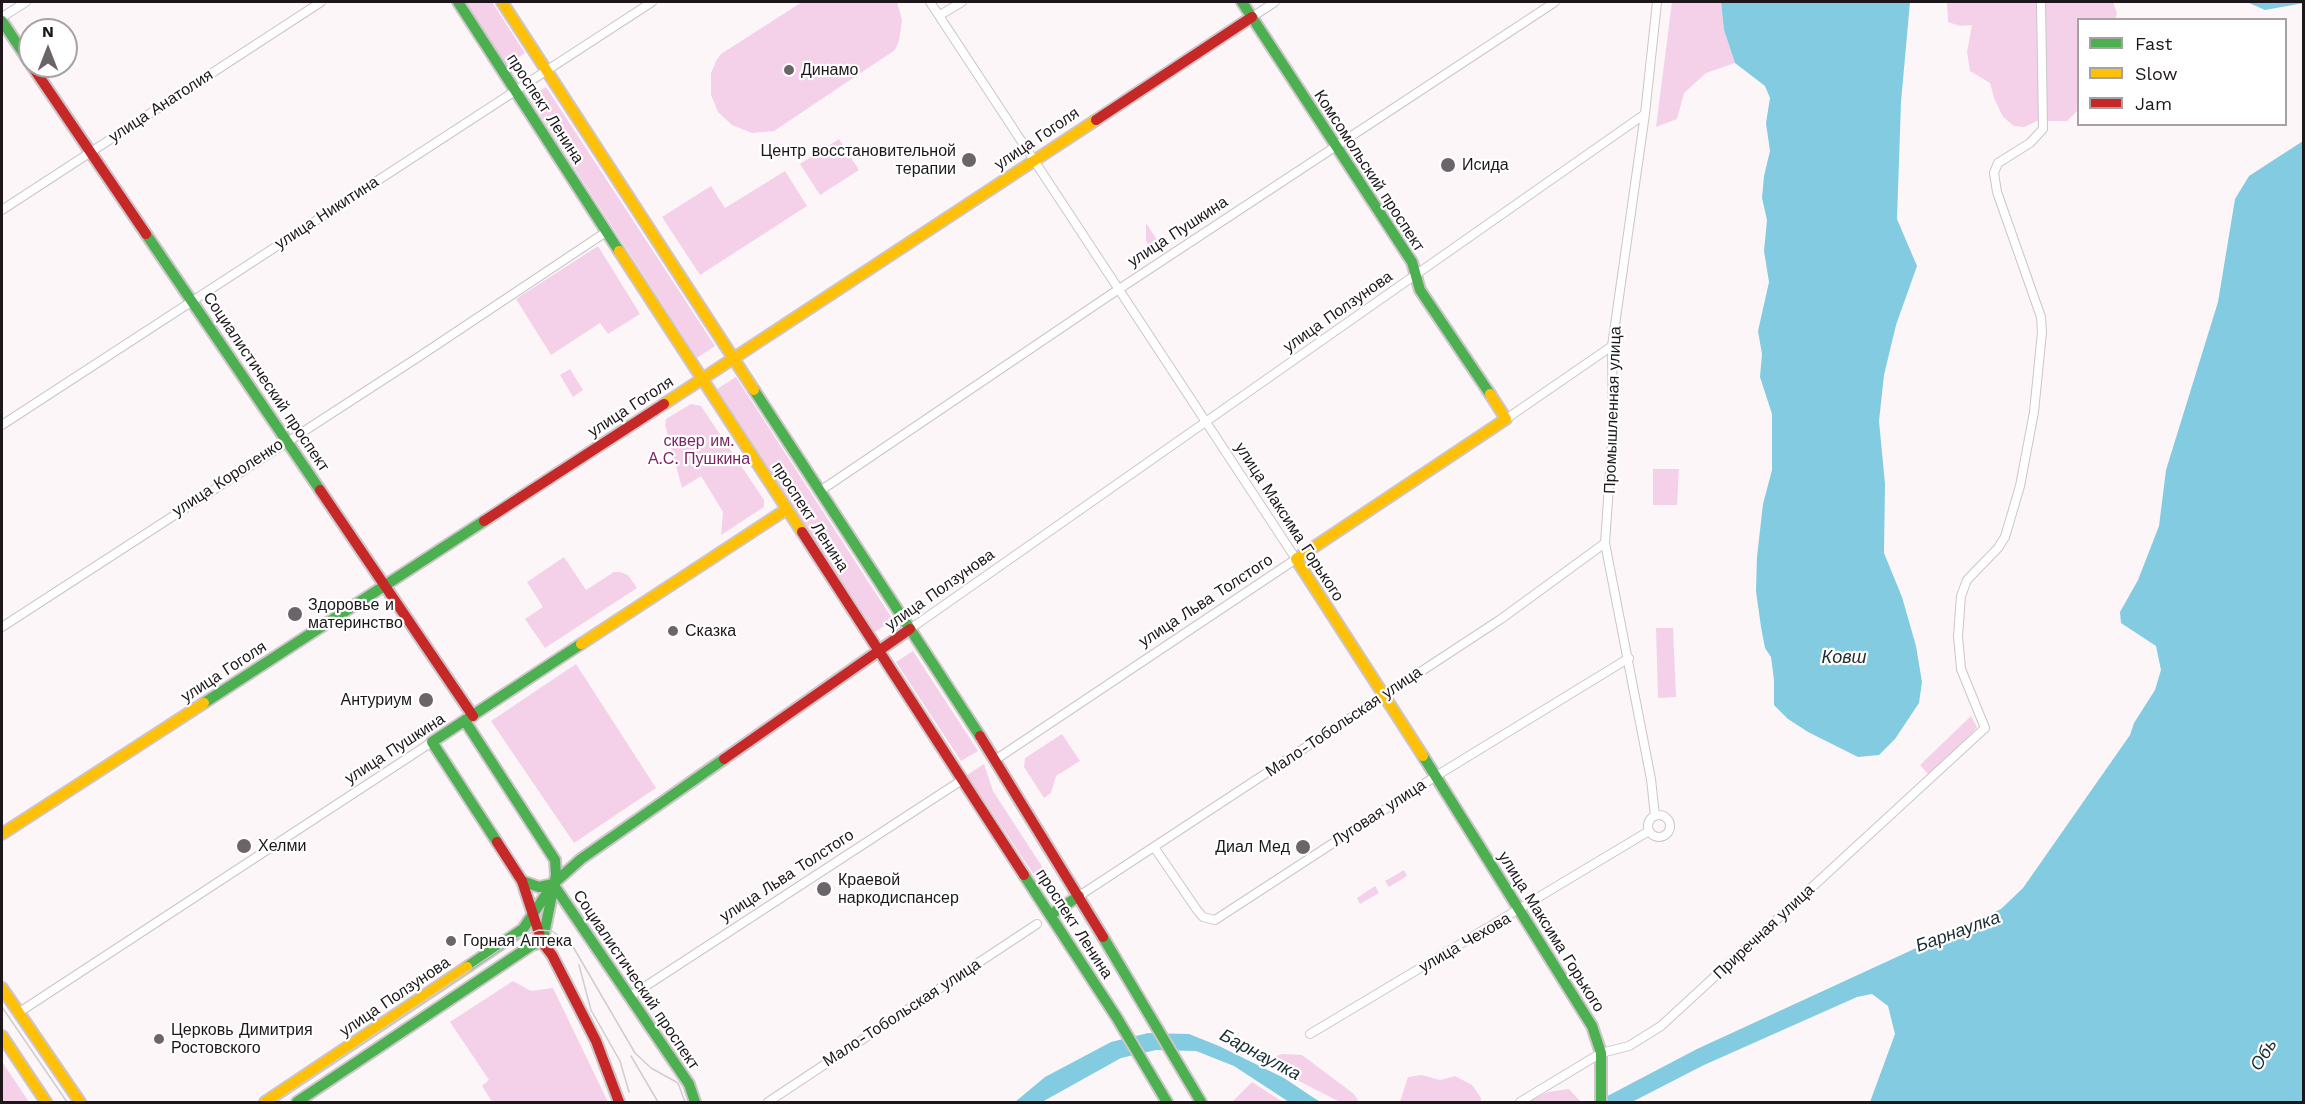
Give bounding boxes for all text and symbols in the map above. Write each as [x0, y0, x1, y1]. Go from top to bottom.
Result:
north arrow [18, 18, 78, 78]
legend [2077, 18, 2287, 126]
text: N [42, 22, 54, 41]
text: Fast [2135, 33, 2172, 54]
street label: проспект Ленина [502, 51, 588, 167]
place label: Динамо [801, 60, 858, 80]
marker: Динамо [782, 63, 796, 77]
text: Slow [2135, 63, 2178, 84]
street label: улица Анатолия [105, 65, 217, 147]
street label: Комсомольский проспект [1310, 87, 1428, 255]
text: Jam [2135, 93, 2172, 114]
street label: улица Гоголя [991, 104, 1083, 174]
place label: Центр восстановительной терапии [760, 141, 956, 179]
marker: Центр восстановительной терапии [960, 151, 978, 169]
place label: Исида [1462, 155, 1509, 175]
marker: Исида [1439, 156, 1457, 174]
street label: улица Никитина [272, 172, 382, 254]
street label: улица Пушкина [1124, 193, 1232, 271]
street label: улица Ползунова [1280, 267, 1396, 357]
street label: Социалистический проспект [199, 289, 333, 475]
street label: Промышленная улица [1600, 326, 1626, 494]
street label: улица Гоголя [585, 372, 677, 442]
park label: сквер им. А.С. Пушкина [648, 431, 750, 469]
street label: улица Короленко [169, 435, 287, 521]
street label: улица Максима Горького [1230, 439, 1348, 605]
street label: проспект Ленина [767, 459, 853, 575]
street label: улица Ползунова [882, 545, 998, 635]
street label: улица Льва Толстого [1135, 551, 1277, 651]
place label: Здоровье и материнство [308, 595, 403, 633]
marker: Здоровье и материнство [286, 605, 304, 623]
place label: Сказка [685, 621, 736, 641]
marker: Сказка [666, 624, 680, 638]
street label: улица Гоголя [178, 637, 270, 707]
water label: Ковш [1822, 647, 1866, 669]
street label: Мало-Тобольская улица [1262, 663, 1426, 781]
place label: Антуриум [341, 690, 412, 710]
marker: Антуриум [417, 691, 435, 709]
street label: улица Пушкина [341, 710, 449, 788]
street label: Луговая улица [1328, 775, 1430, 851]
street label: улица Льва Толстого [716, 826, 858, 926]
place label: Хелми [258, 836, 306, 856]
marker: Хелми [235, 837, 253, 855]
place label: Диал Мед [1215, 837, 1290, 857]
marker: Диал Мед [1294, 838, 1312, 856]
street label: улица Максима Горького [1494, 848, 1608, 1016]
street label: проспект Ленина [1031, 866, 1117, 982]
place label: Краевой наркодиспансер [838, 870, 959, 908]
marker: Краевой наркодиспансер [815, 880, 833, 898]
street label: Приречная улица [1710, 880, 1818, 984]
street label: Социалистический проспект [569, 887, 703, 1073]
water label: Барнаулка [1913, 907, 2003, 957]
street label: улица Чехова [1416, 909, 1514, 977]
place label: Горная Аптека [463, 931, 572, 951]
marker: Горная Аптека [444, 934, 458, 948]
street label: улица Ползунова [336, 953, 454, 1041]
street label: Мало-Тобольская улица [820, 955, 984, 1071]
place label: Церковь Димитрия Ростовского [171, 1020, 313, 1058]
water label: Барнаулка [1216, 1025, 1304, 1085]
marker: Церковь Димитрия Ростовского [152, 1032, 166, 1046]
water label: Обь [2246, 1035, 2282, 1075]

